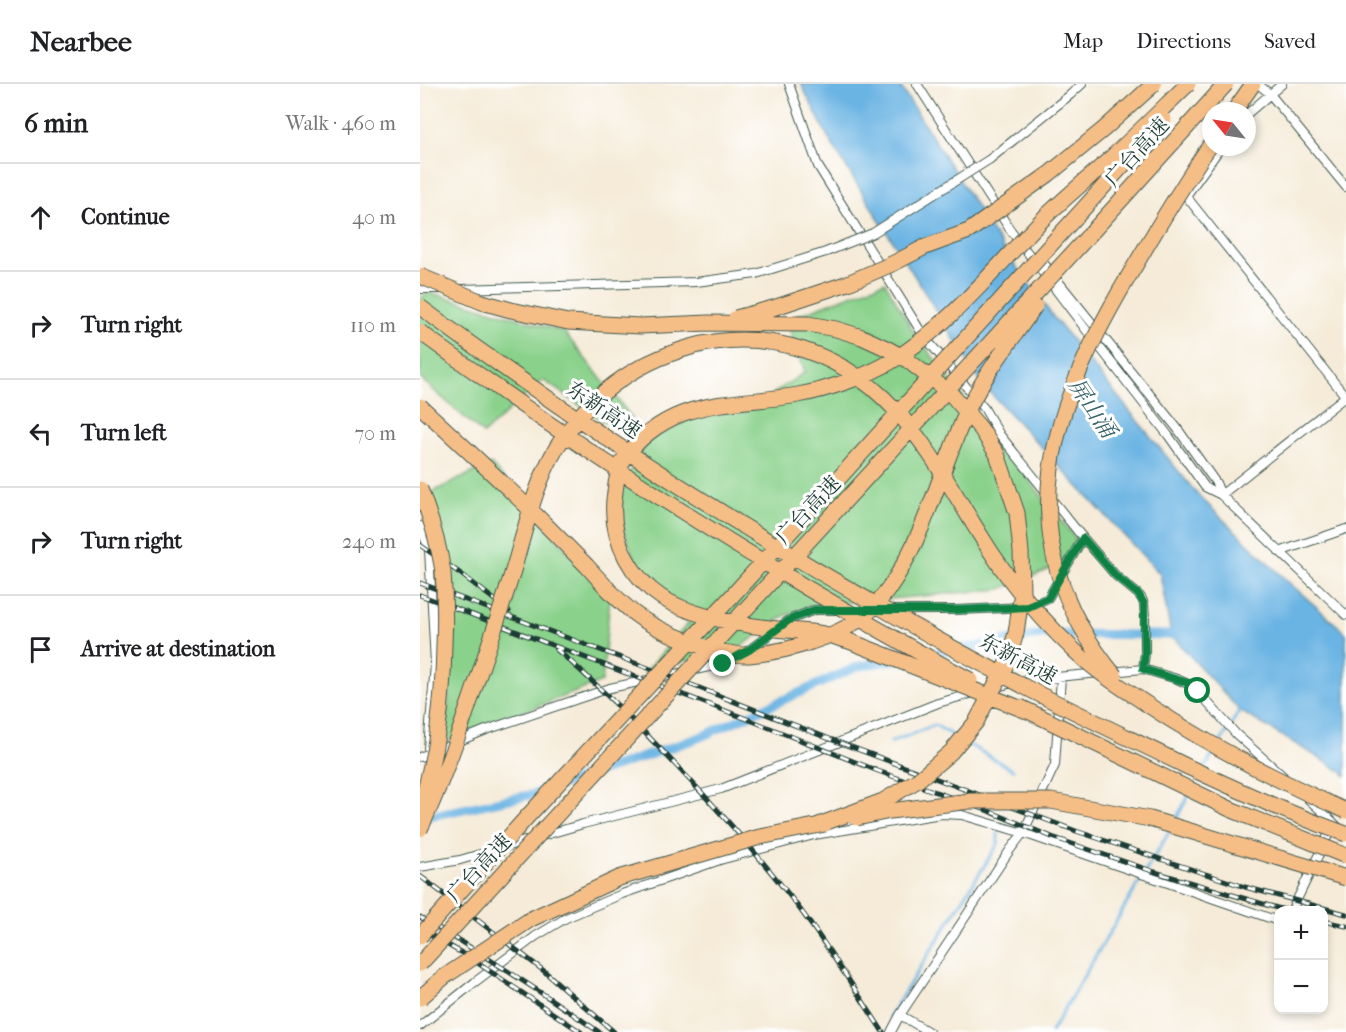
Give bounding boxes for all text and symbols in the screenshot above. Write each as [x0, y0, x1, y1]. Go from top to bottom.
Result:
text: Nearbee [30, 25, 132, 58]
text: Map [1063, 29, 1103, 53]
text: Directions [1136, 29, 1231, 53]
text: Saved [1264, 29, 1316, 53]
north arrow [1202, 102, 1256, 156]
text: 6 min [24, 108, 88, 139]
text: Walk · 460 m [285, 112, 396, 135]
street label: 广台高速 [1100, 113, 1174, 191]
icon: ahead [24, 201, 57, 234]
text: Continue [81, 204, 170, 230]
text: 40 m [352, 206, 396, 229]
icon: right [24, 309, 57, 342]
text: Turn right [81, 312, 182, 338]
text: 110 m [350, 314, 396, 337]
water label: 屏山涌 [1063, 373, 1123, 445]
street label: 东新高速 [562, 377, 646, 443]
icon: left [24, 417, 57, 450]
text: Turn left [81, 420, 167, 446]
text: 70 m [354, 422, 396, 445]
street label: 广台高速 [771, 471, 845, 549]
icon: right [24, 525, 57, 558]
text: Turn right [81, 528, 182, 554]
text: 240 m [342, 530, 396, 553]
street label: 东新高速 [975, 629, 1061, 689]
icon: arrive [24, 633, 57, 666]
text: Arrive at destination [81, 636, 275, 662]
route end [709, 650, 735, 676]
route start [1184, 677, 1210, 703]
street label: 广台高速 [442, 829, 516, 907]
map controls [1274, 906, 1328, 1014]
button: + [1274, 906, 1328, 960]
button: − [1274, 960, 1328, 1014]

